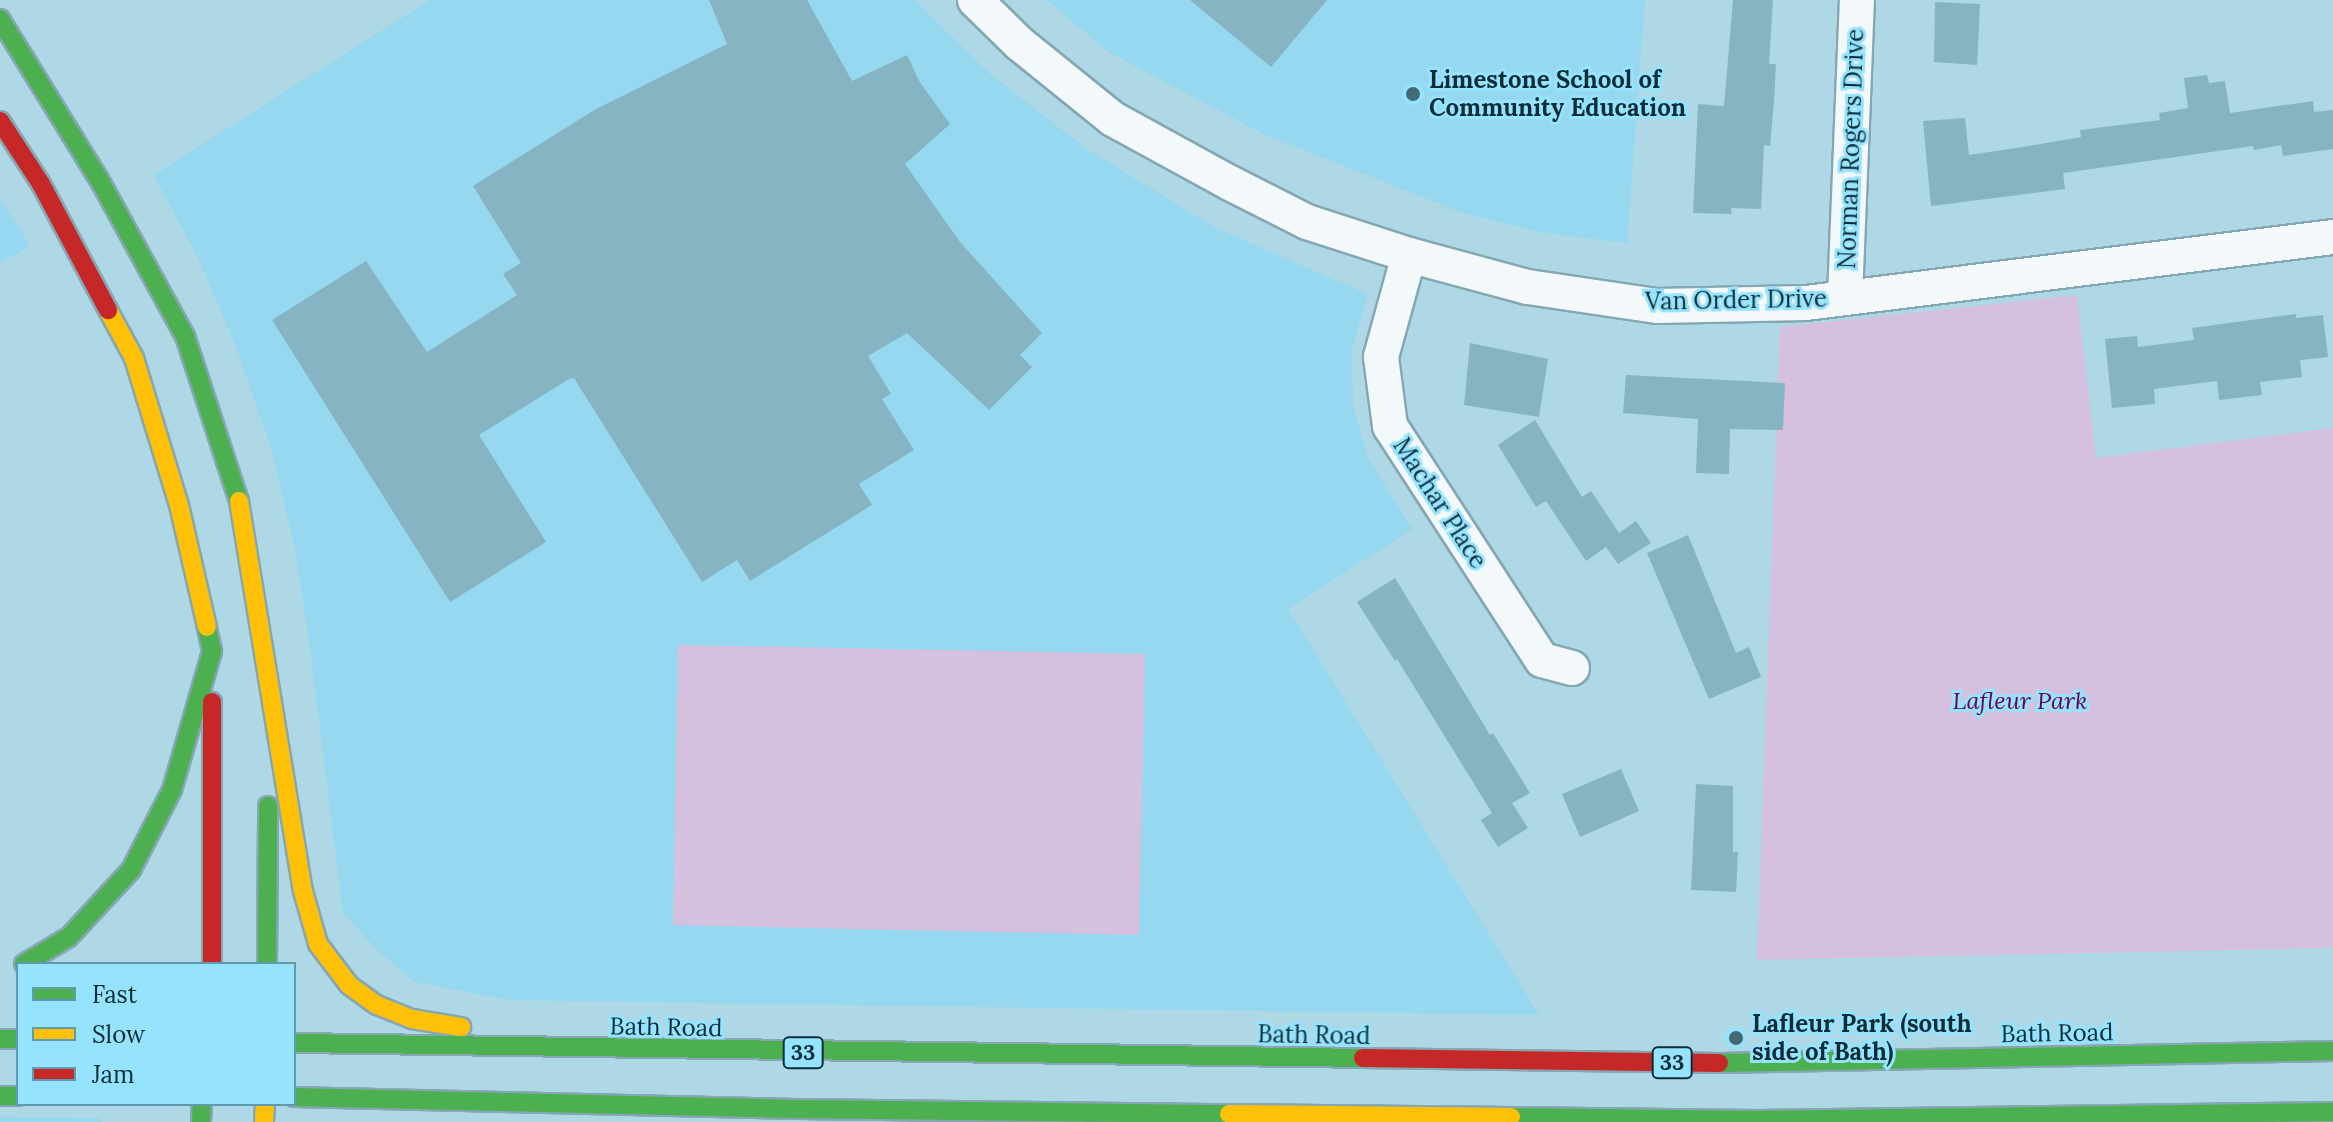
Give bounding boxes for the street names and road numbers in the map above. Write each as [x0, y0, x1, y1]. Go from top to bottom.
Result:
street label: Norman Rogers Drive [1832, 28, 1870, 270]
street label: Van Order Drive [1645, 284, 1827, 316]
street label: Machar Place [1387, 432, 1493, 574]
street label: Bath Road [609, 1012, 723, 1042]
street label: Bath Road [2000, 1018, 2114, 1048]
street label: Bath Road [1257, 1020, 1371, 1050]
road number: 33 [781, 1035, 825, 1071]
road number: 33 [1650, 1045, 1694, 1081]

